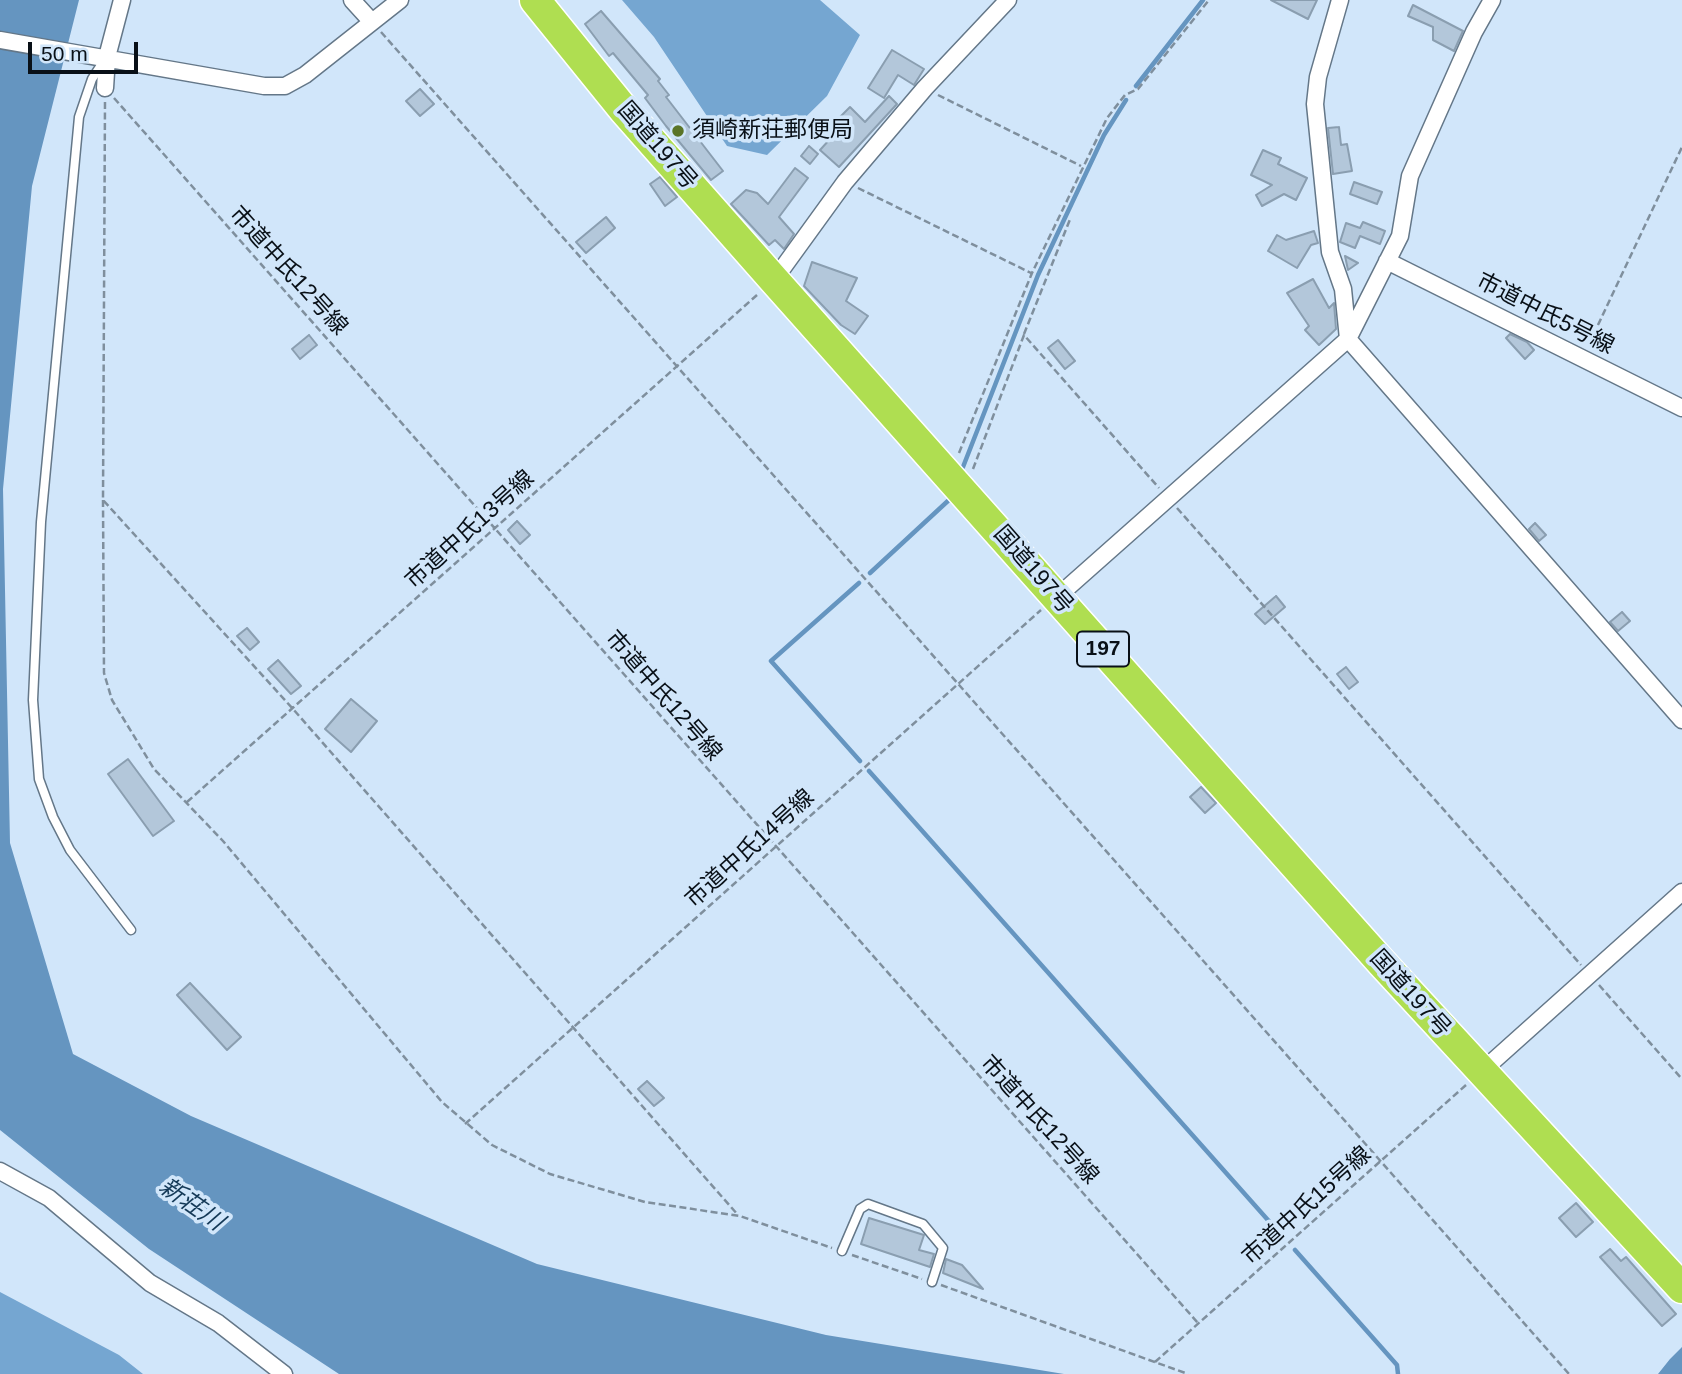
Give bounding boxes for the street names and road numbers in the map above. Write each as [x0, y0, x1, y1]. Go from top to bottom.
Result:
street label: 国道197号 [611, 96, 703, 196]
street label: 市道中氏12号線 [223, 201, 353, 341]
street label: 市道中氏5号線 [1472, 267, 1618, 361]
street label: 市道中氏13号線 [400, 465, 540, 595]
street label: 国道197号 [987, 520, 1079, 620]
street label: 市道中氏12号線 [599, 625, 727, 767]
road number: 197 [1077, 632, 1129, 666]
street label: 市道中氏14号線 [680, 784, 820, 914]
street label: 国道197号 [1364, 945, 1456, 1043]
street label: 市道中氏12号線 [974, 1050, 1104, 1190]
street label: 市道中氏15号線 [1237, 1141, 1377, 1271]

